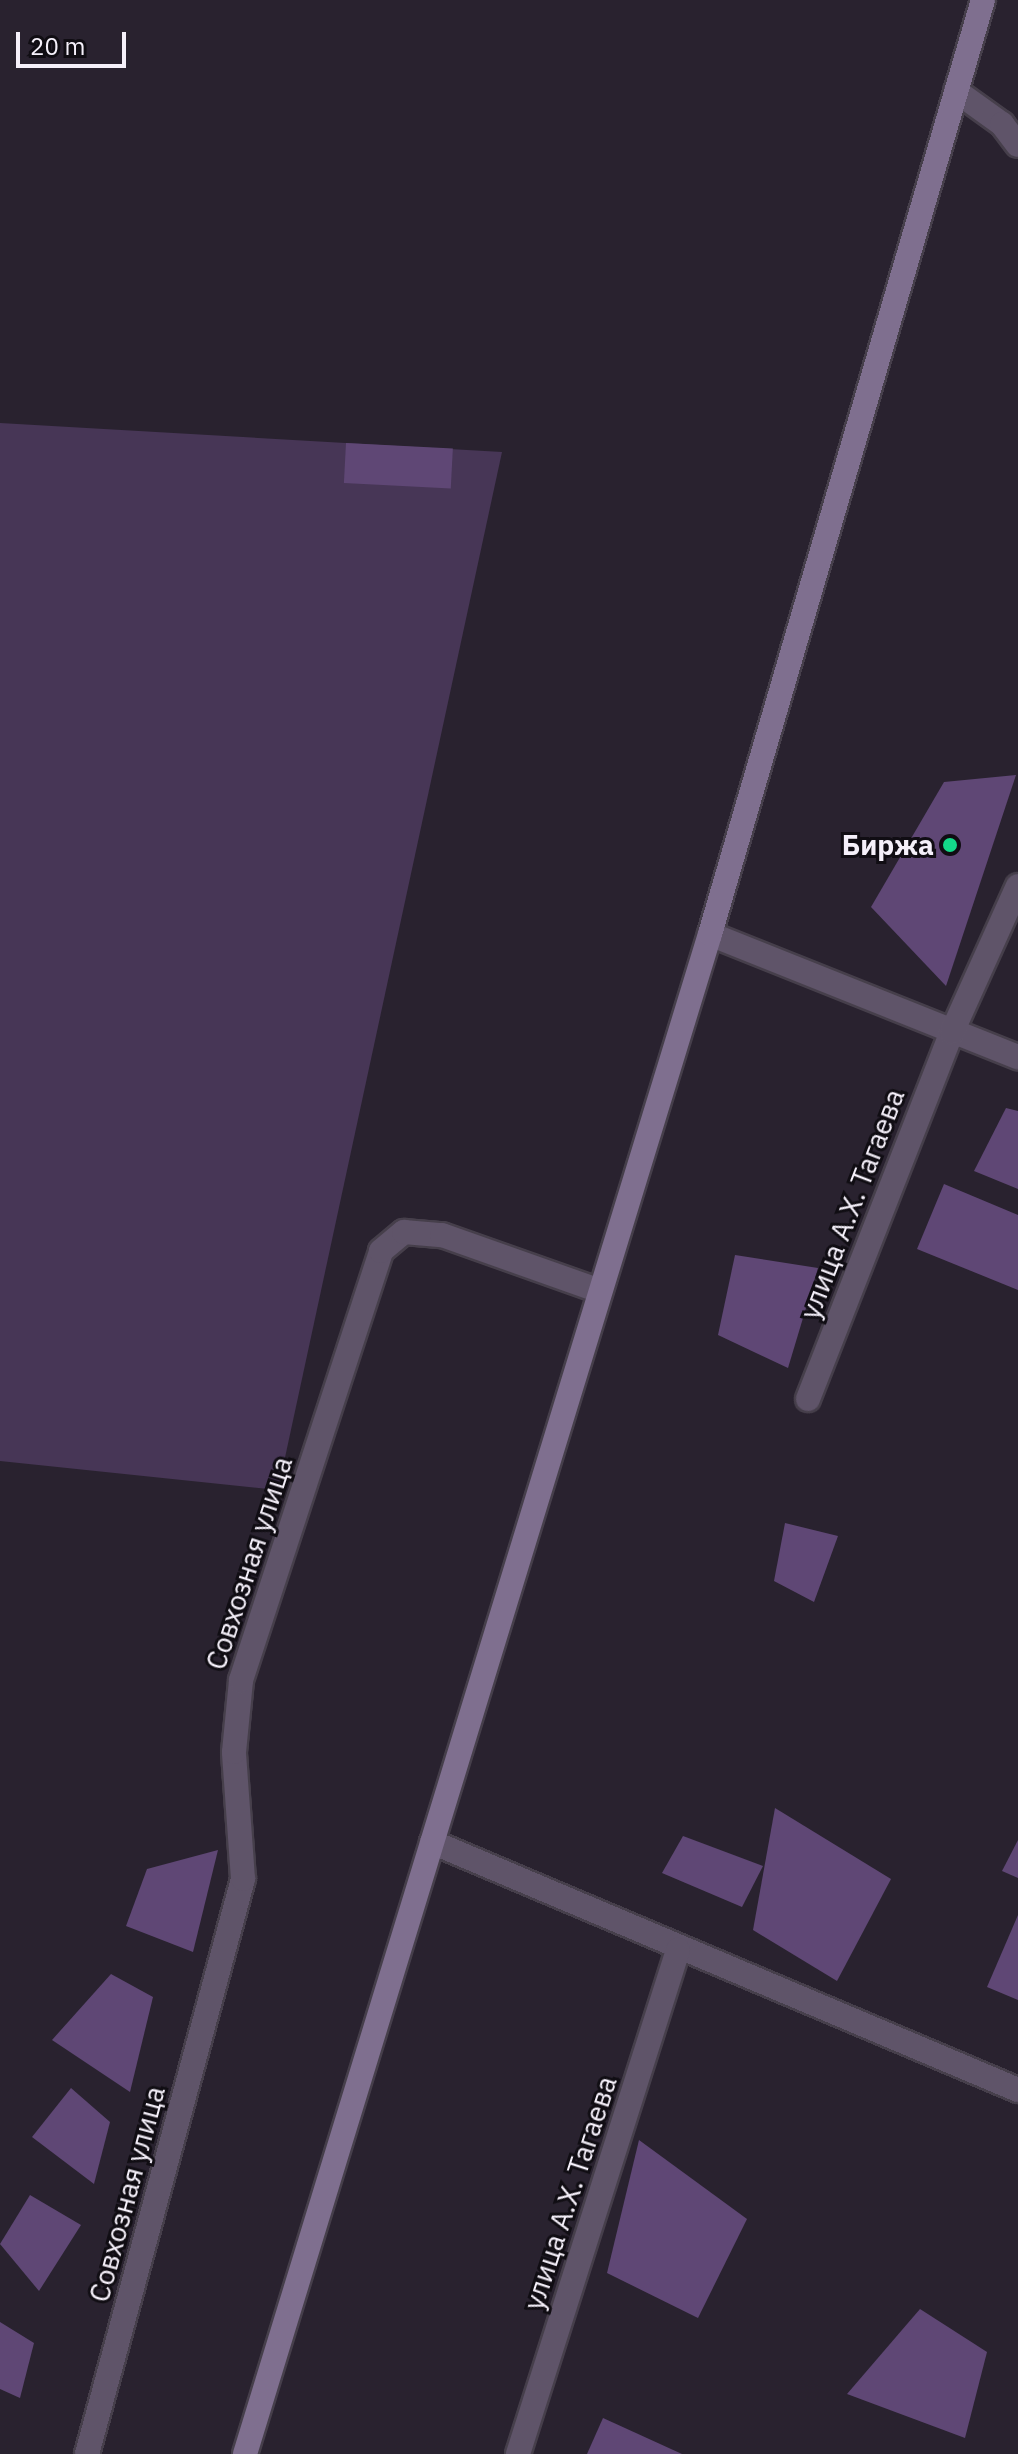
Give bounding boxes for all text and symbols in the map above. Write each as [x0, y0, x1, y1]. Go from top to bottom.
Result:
scale bar [20, 16, 130, 66]
text: 20 m [30, 30, 85, 62]
place label: Биржа [842, 828, 934, 862]
marker: Биржа [941, 836, 959, 854]
street label: улица А.Х. Тагаева [793, 1084, 911, 1324]
street label: Совхозная улица [199, 1452, 299, 1674]
street label: улица А.Х. Тагаева [516, 2072, 624, 2314]
street label: Совхозная улица [82, 2082, 172, 2306]

